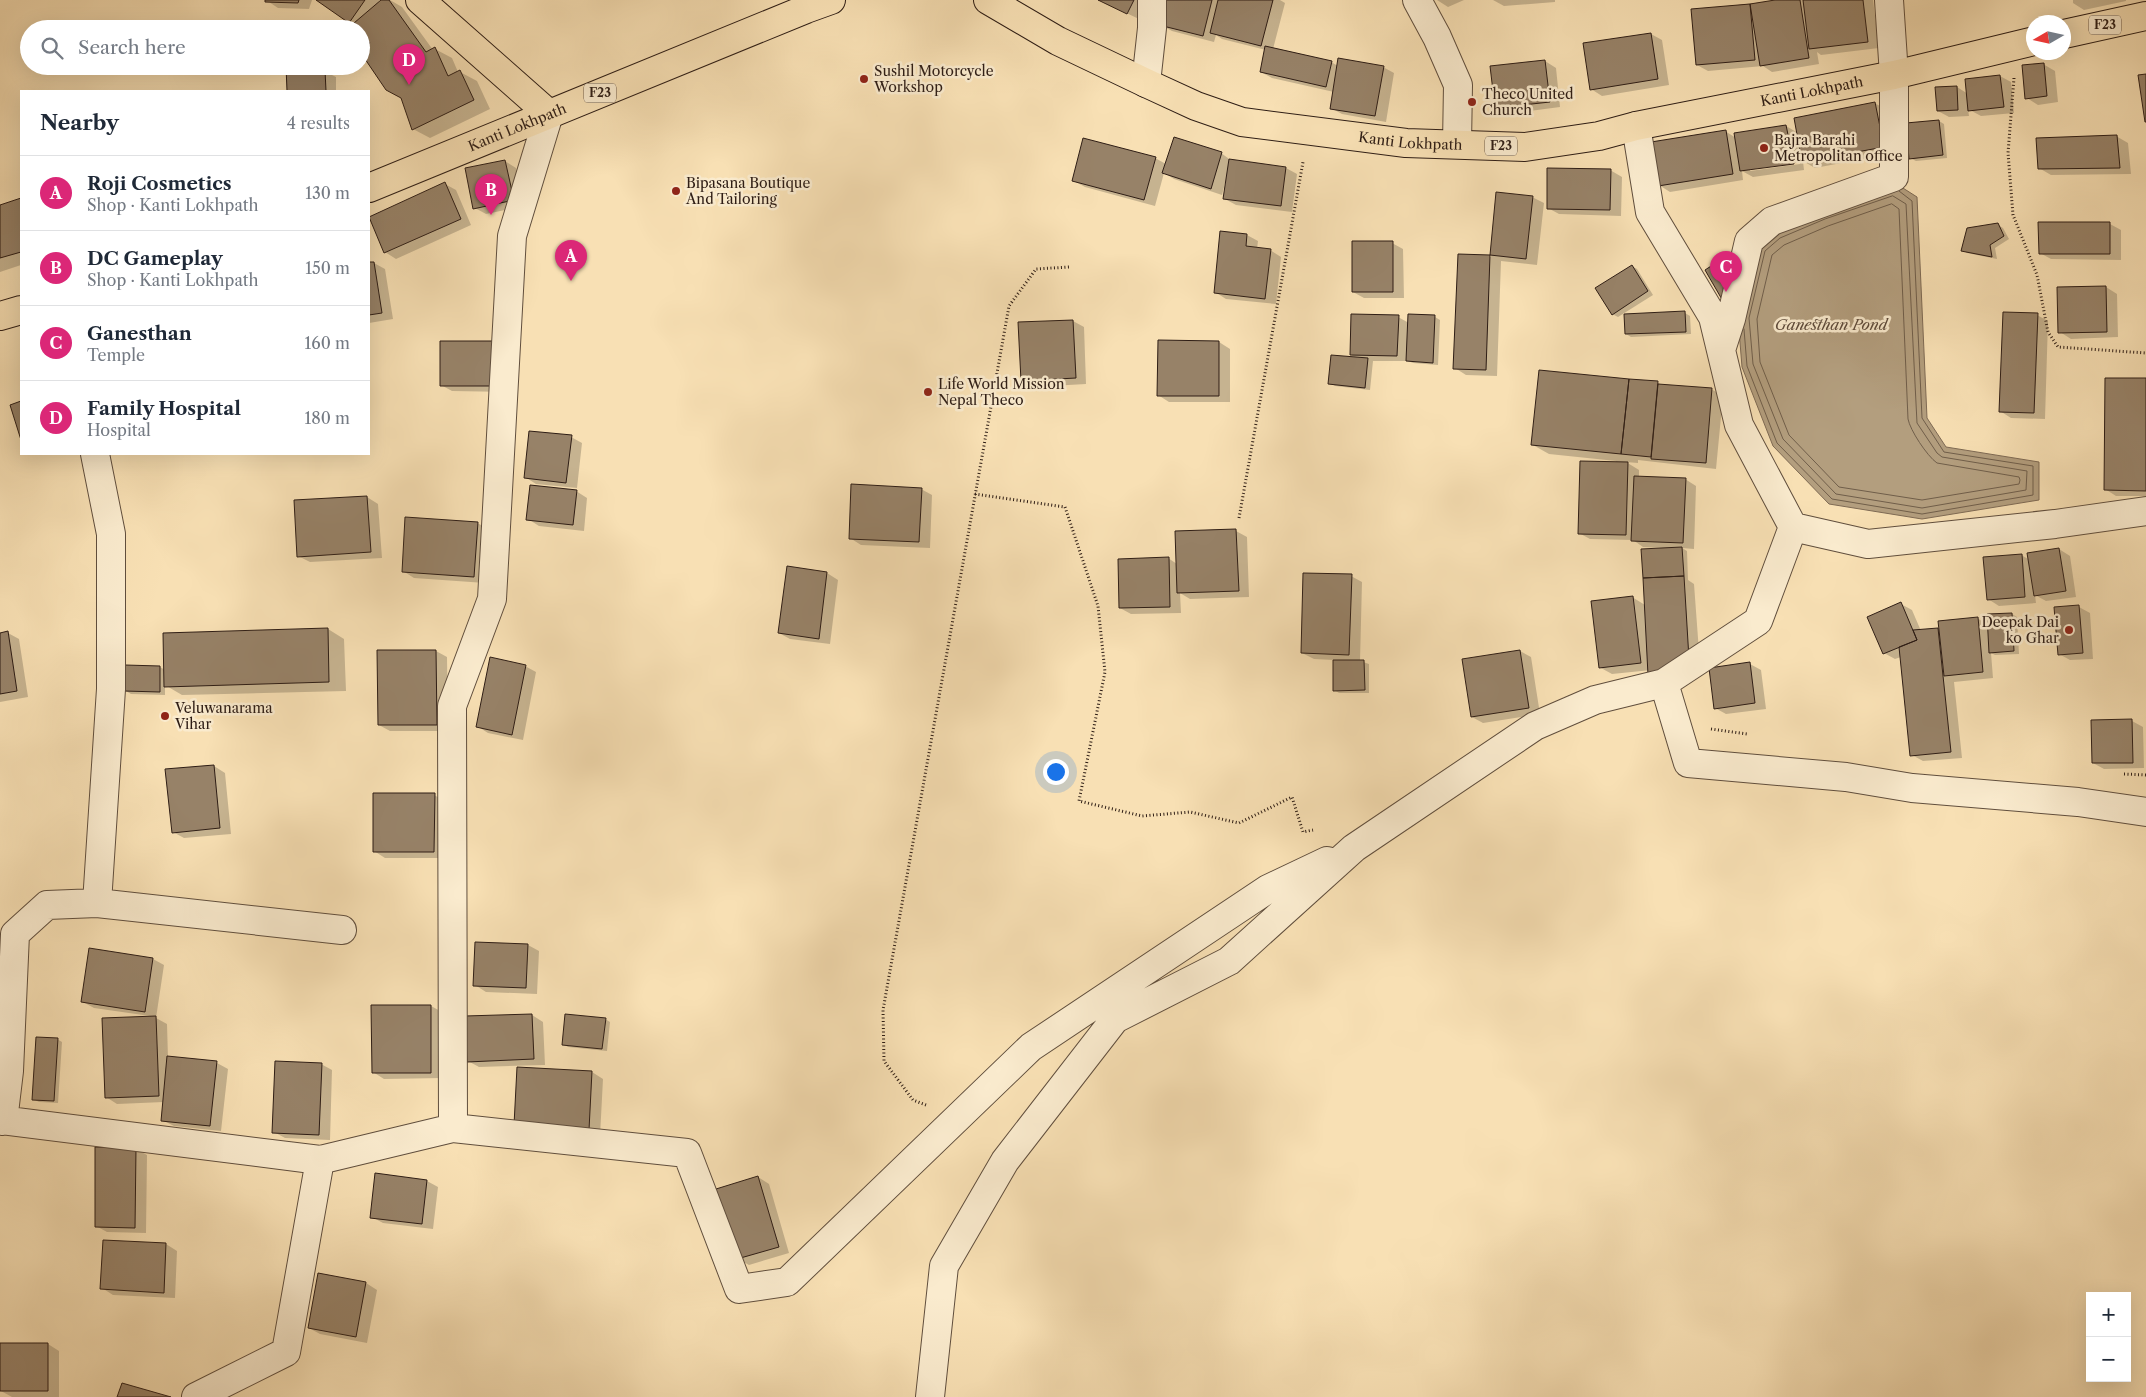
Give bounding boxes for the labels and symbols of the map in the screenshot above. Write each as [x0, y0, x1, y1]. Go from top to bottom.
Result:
north arrow [2026, 15, 2071, 60]
road number: F23 [2089, 16, 2121, 34]
pin: D [393, 44, 425, 85]
place label: Sushil Motorcycle Workshop [873, 62, 994, 96]
street label: Kanti Lokhpath [1759, 72, 1865, 110]
marker: Sushil Motorcycle Workshop [858, 73, 870, 85]
road number: F23 [584, 84, 616, 102]
place label: Theco United Church [1482, 85, 1574, 119]
marker: Theco United Church [1466, 96, 1478, 108]
street label: Kanti Lokhpath [465, 99, 569, 155]
street label: Kanti Lokhpath [1357, 128, 1463, 154]
place label: Bajra Barahi Metropolitan office [1774, 131, 1903, 165]
road number: F23 [1485, 136, 1517, 156]
marker: Bajra Barahi Metropolitan office [1758, 142, 1770, 154]
pin: B [475, 174, 507, 215]
place label: Bipasana Boutique And Tailoring [685, 174, 810, 208]
marker: Bipasana Boutique And Tailoring [670, 185, 682, 197]
pin: A [555, 240, 587, 281]
pin: C [1710, 251, 1742, 292]
water label: Ganesthan Pond [1775, 315, 1889, 334]
place label: Life World Mission Nepal Theco [938, 375, 1065, 409]
marker: Life World Mission Nepal Theco [922, 386, 934, 398]
place label: Deepak Dai ko Ghar [1981, 613, 2059, 647]
marker: Deepak Dai ko Ghar [2063, 624, 2075, 636]
place label: Veluwanarama Vihar [174, 699, 273, 733]
marker: Veluwanarama Vihar [159, 710, 171, 722]
your location [1043, 759, 1069, 785]

